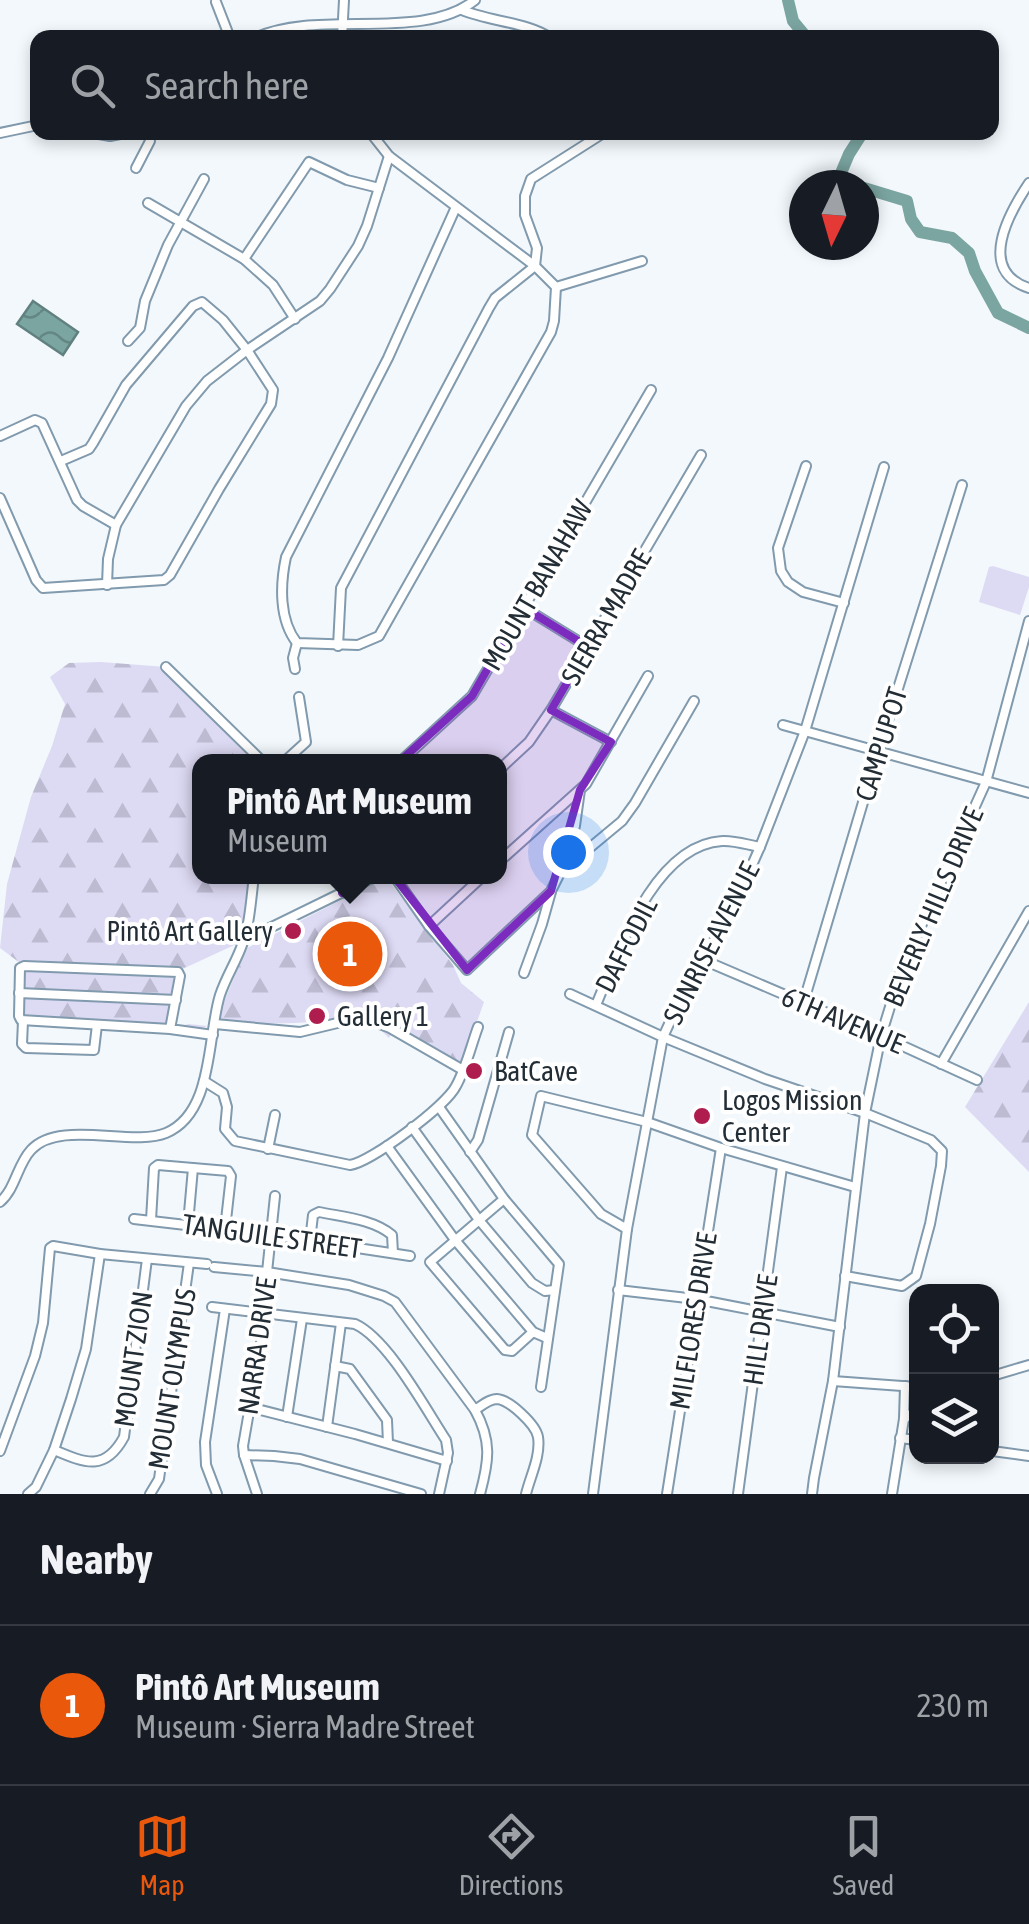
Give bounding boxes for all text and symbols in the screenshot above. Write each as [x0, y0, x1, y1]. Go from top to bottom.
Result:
search box [30, 30, 999, 140]
icon: search [65, 58, 120, 113]
text: Search here [145, 64, 309, 107]
north arrow [789, 170, 879, 260]
street label: MOUNT BANAHAW [475, 494, 599, 676]
street label: SIERRA MADRE [555, 544, 658, 690]
street label: CAMPUPOT [849, 683, 913, 805]
popup [192, 754, 507, 884]
text: Pintô Art Museum [227, 779, 472, 822]
street label: BEVERLY HILLS DRIVE [877, 803, 989, 1011]
text: Museum [227, 822, 328, 859]
your location [543, 827, 594, 878]
street label: SUNRISE AVENUE [657, 857, 766, 1029]
street label: DAFFODIL [589, 892, 663, 998]
place label: Pintô Art Gallery [107, 915, 273, 947]
pin: 1 [318, 916, 382, 992]
marker: Pintô Art Gallery [282, 920, 304, 942]
street label: 6TH AVENUE [777, 980, 909, 1060]
place label: Gallery 1 [337, 1000, 429, 1032]
marker: Gallery 1 [306, 1005, 328, 1027]
place label: BatCave [494, 1055, 578, 1087]
marker: BatCave [463, 1060, 485, 1082]
place label: Logos Mission Center [722, 1084, 863, 1148]
marker: Logos Mission Center [691, 1105, 713, 1127]
street label: TANGUILE STREET [180, 1208, 364, 1264]
street label: MILFLORES DRIVE [663, 1230, 723, 1412]
street label: HILL DRIVE [736, 1273, 784, 1387]
street label: NARRA DRIVE [232, 1275, 282, 1417]
map controls [909, 1284, 999, 1464]
button: locate [909, 1284, 999, 1374]
street label: MOUNT OLYMPUS [142, 1286, 202, 1472]
street label: MOUNT ZION [108, 1289, 158, 1429]
button: layers [909, 1374, 999, 1464]
text: Nearby [40, 1535, 153, 1583]
text: Pintô Art Museum [135, 1665, 380, 1708]
text: 1 [65, 1687, 80, 1724]
text: 230 m [916, 1687, 989, 1724]
text: Museum · Sierra Madre Street [135, 1708, 475, 1745]
tab: Map [135, 1809, 190, 1901]
tab: Directions [459, 1809, 563, 1901]
tab: Saved [833, 1809, 894, 1901]

